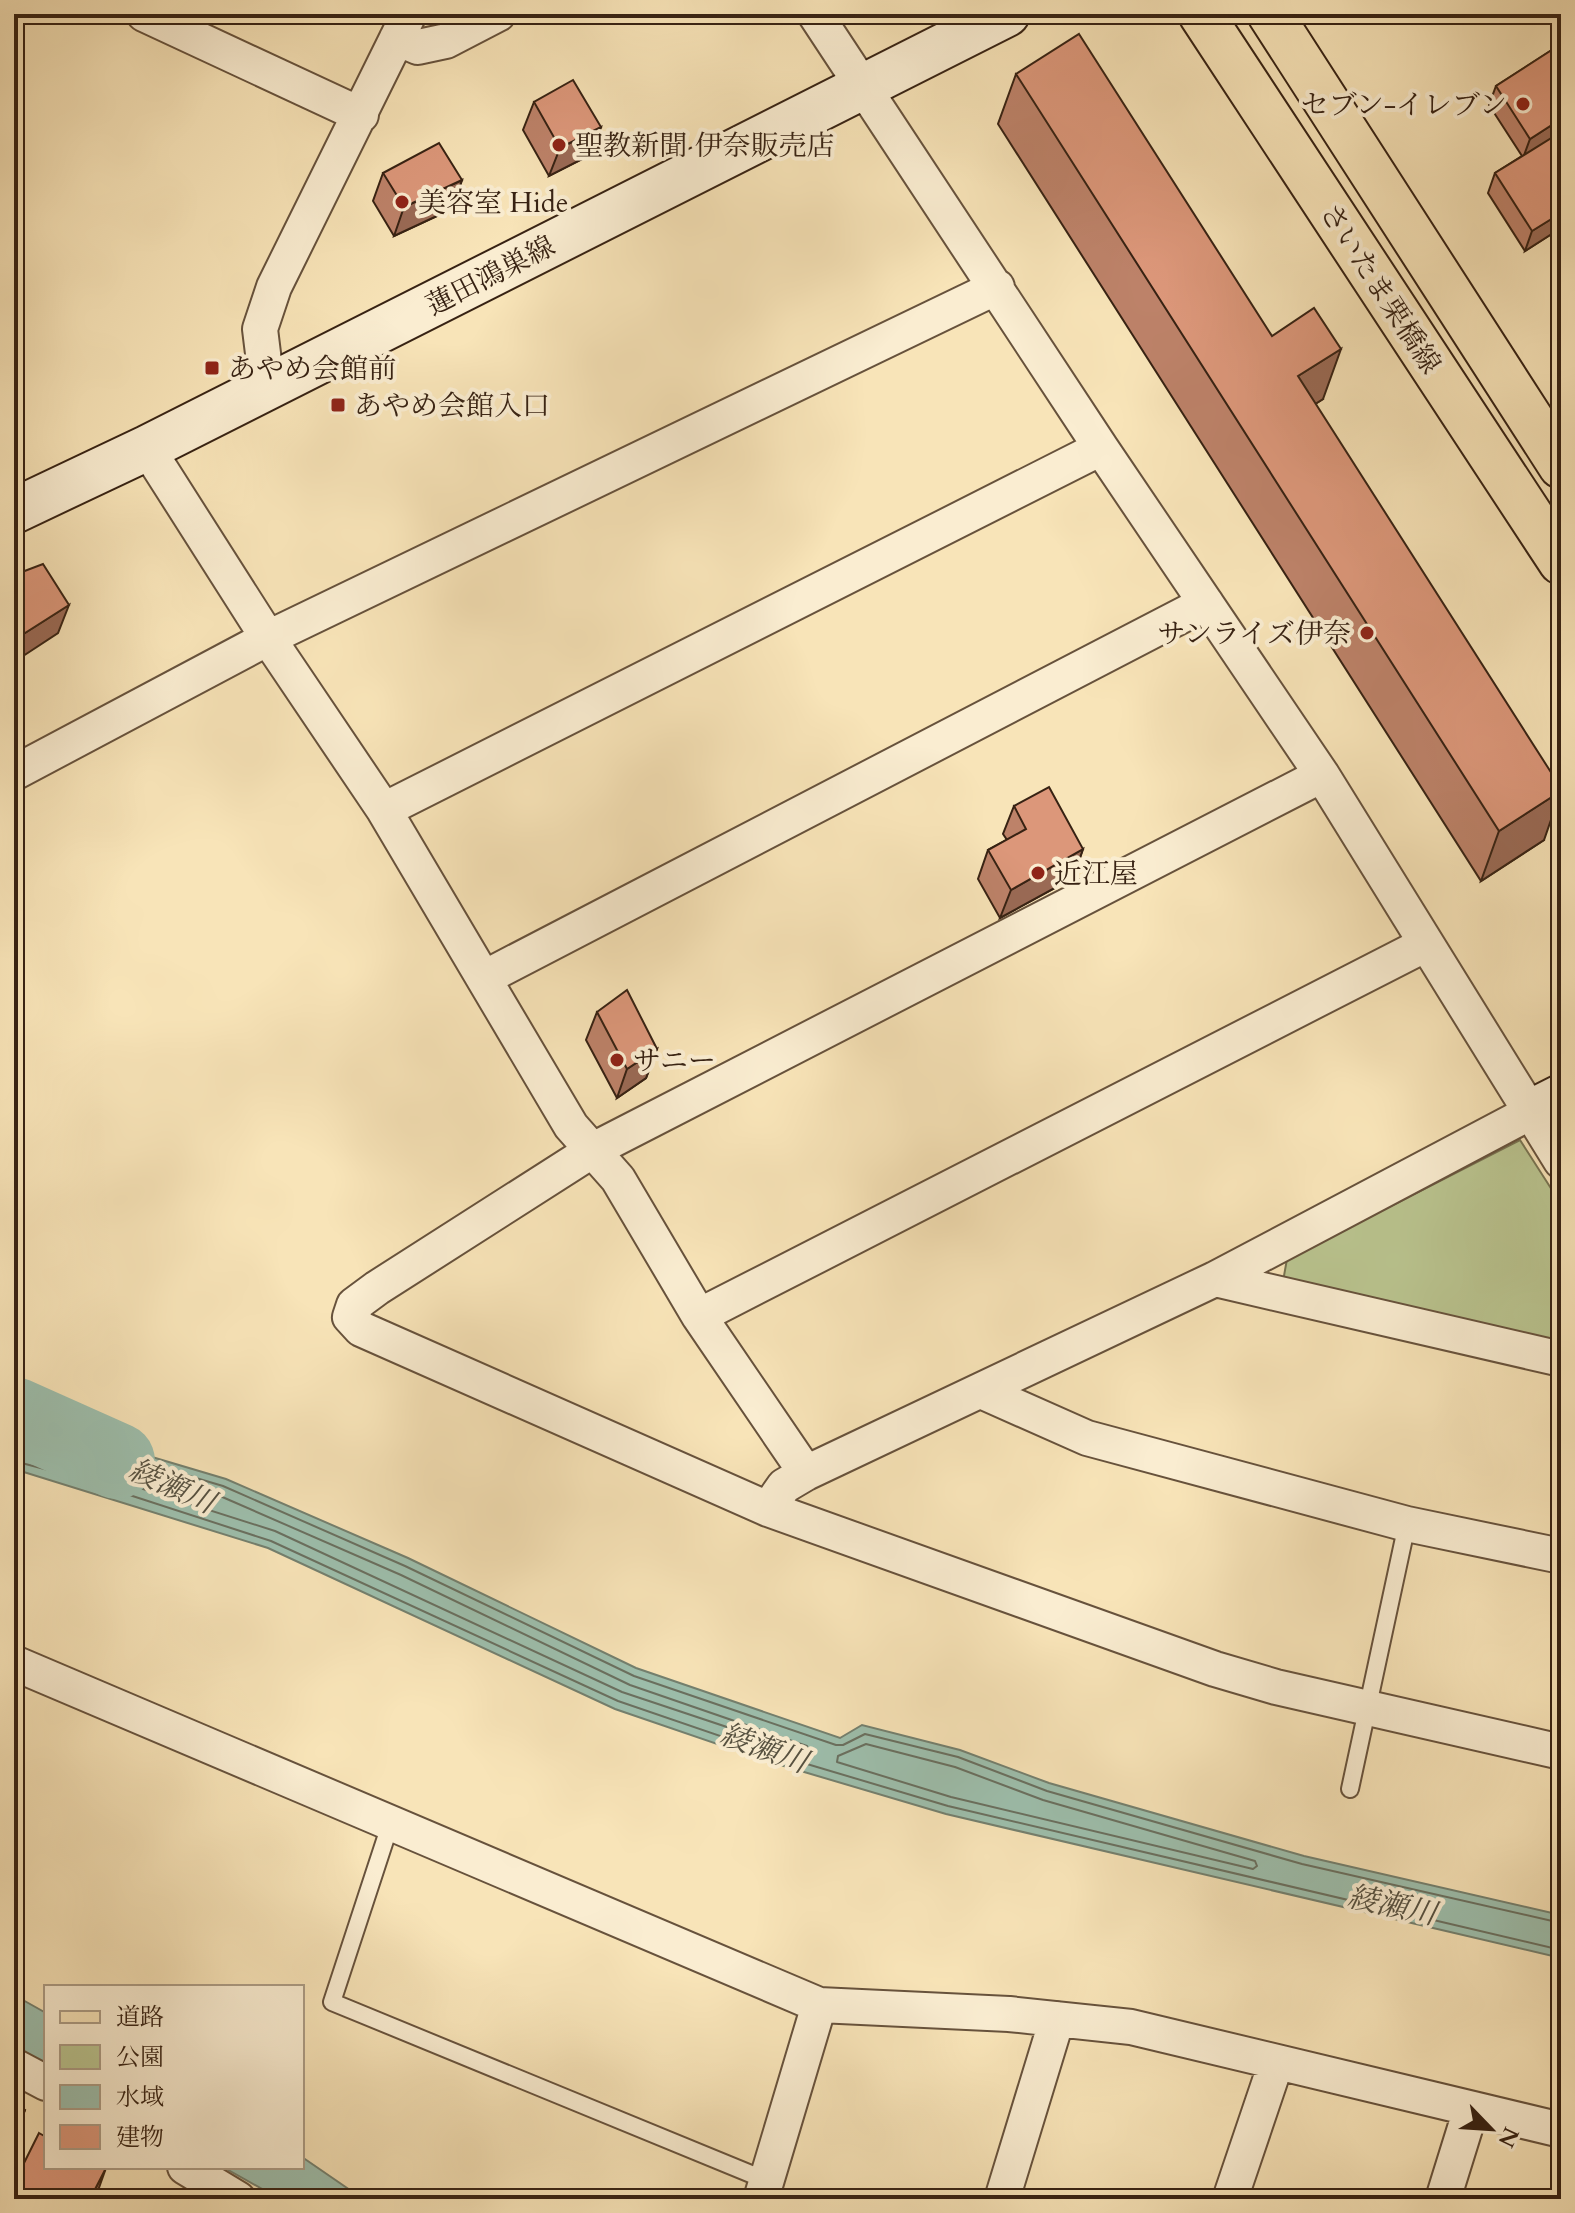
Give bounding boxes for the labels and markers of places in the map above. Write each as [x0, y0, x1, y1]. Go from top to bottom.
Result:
place label: セブン-イレブン [1301, 86, 1507, 124]
marker: セブン-イレブン [1514, 95, 1532, 113]
place label: 聖教新聞 伊奈販売店 [575, 127, 835, 165]
marker: 聖教新聞 伊奈販売店 [550, 136, 568, 154]
place label: 美容室 Hide [418, 184, 568, 222]
marker: 美容室 Hide [393, 193, 411, 211]
place label: あやめ会館前 [228, 350, 396, 388]
marker: あやめ会館前 [203, 359, 221, 377]
place label: あやめ会館入口 [354, 387, 550, 425]
marker: あやめ会館入口 [329, 396, 347, 414]
place label: サンライズ伊奈 [1158, 615, 1351, 653]
marker: サンライズ伊奈 [1358, 624, 1376, 642]
place label: 近江屋 [1054, 855, 1138, 893]
marker: 近江屋 [1029, 864, 1047, 882]
place label: サニー [633, 1042, 716, 1080]
marker: サニー [608, 1051, 626, 1069]

